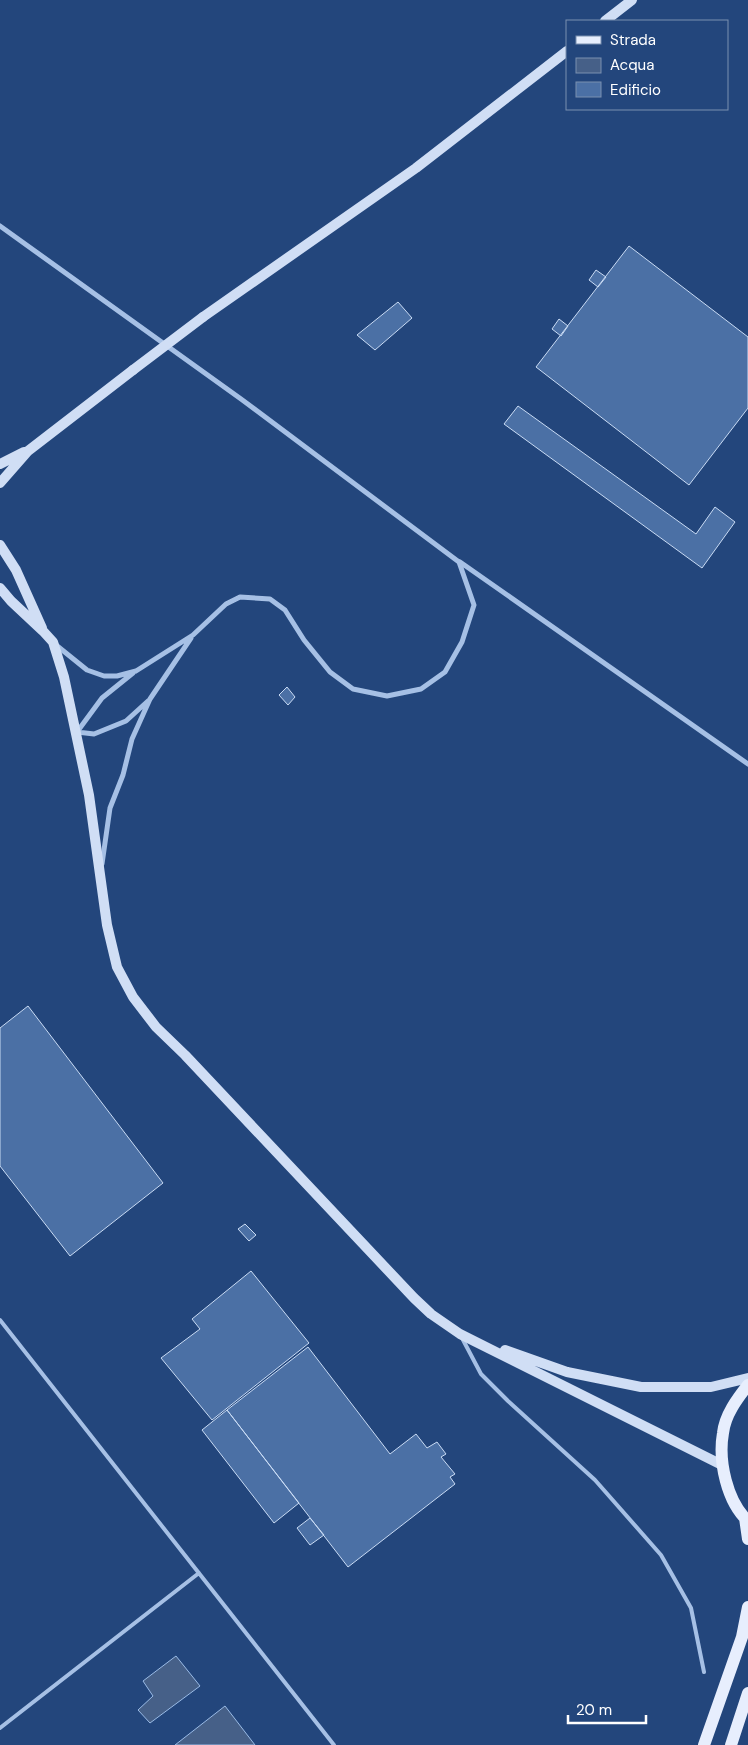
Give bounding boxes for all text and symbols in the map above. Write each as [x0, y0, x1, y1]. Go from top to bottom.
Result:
legend [566, 20, 728, 110]
text: Strada [610, 30, 656, 50]
text: Acqua [610, 55, 654, 75]
text: Edificio [610, 80, 661, 100]
scale bar [568, 1692, 646, 1724]
text: 20 m [576, 1700, 612, 1720]

